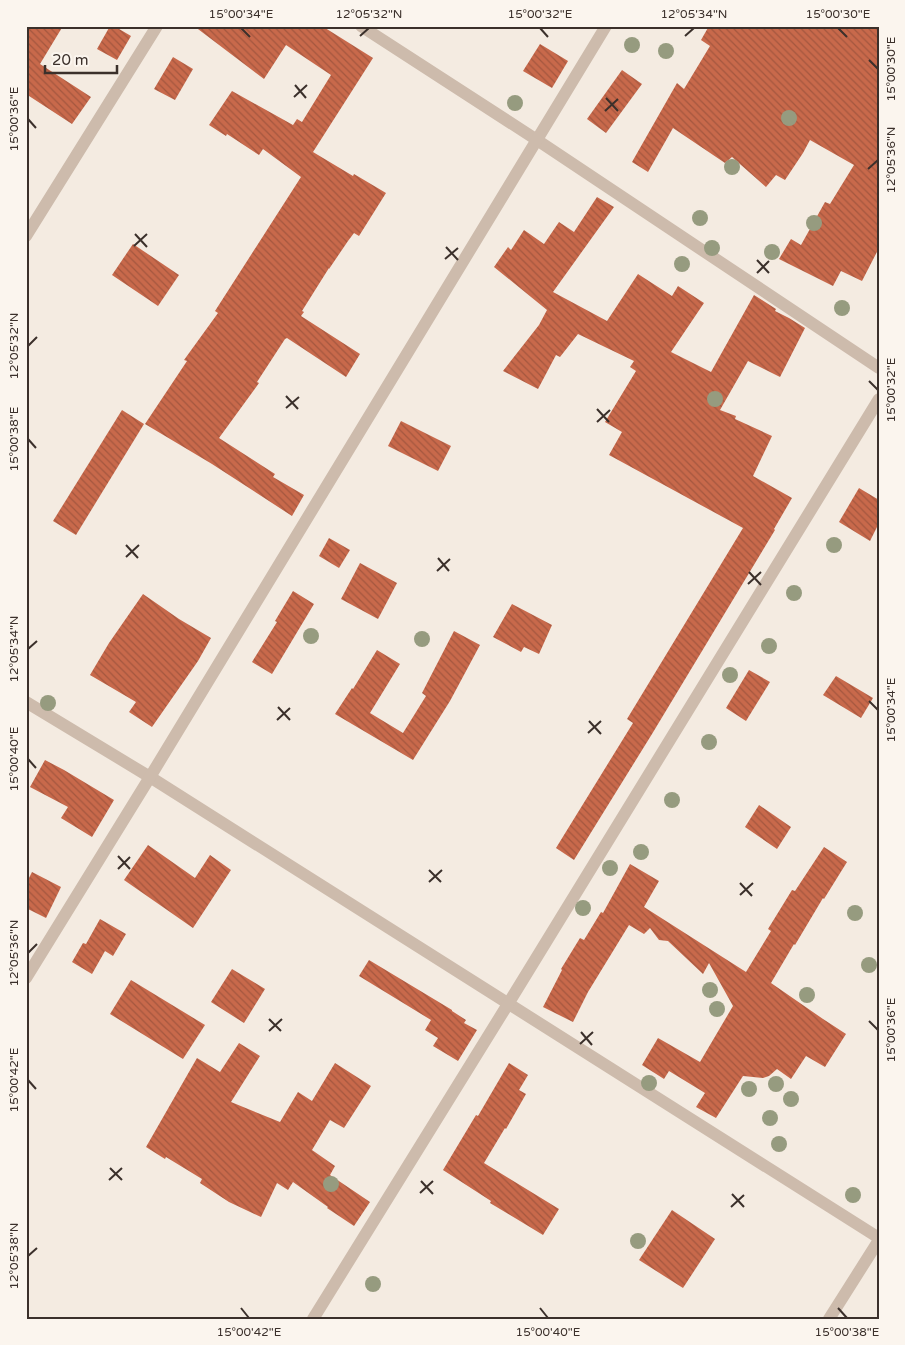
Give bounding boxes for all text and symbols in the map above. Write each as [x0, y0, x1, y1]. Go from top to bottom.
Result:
text: 15°00'34"E [209, 7, 274, 21]
text: 12°05'32"N [336, 7, 403, 21]
text: 15°00'32"E [508, 7, 573, 21]
text: 12°05'34"N [661, 7, 728, 21]
text: 15°00'30"E [806, 7, 871, 21]
text: 15°00'30"E [884, 36, 898, 101]
scale bar [45, 42, 118, 74]
text: 20 m [52, 51, 89, 69]
text: 15°00'36"E [7, 86, 21, 151]
text: 12°05'36"N [884, 127, 898, 194]
text: 12°05'32"N [7, 313, 21, 380]
text: 15°00'32"E [884, 357, 898, 422]
text: 15°00'38"E [7, 406, 21, 471]
text: 12°05'34"N [7, 616, 21, 683]
text: 15°00'34"E [884, 677, 898, 742]
text: 15°00'40"E [7, 726, 21, 791]
text: 12°05'36"N [7, 920, 21, 987]
text: 15°00'36"E [884, 997, 898, 1062]
text: 15°00'42"E [7, 1047, 21, 1112]
text: 12°05'38"N [7, 1223, 21, 1290]
text: 15°00'42"E [217, 1325, 282, 1339]
text: 15°00'40"E [516, 1325, 581, 1339]
text: 15°00'38"E [815, 1325, 880, 1339]

